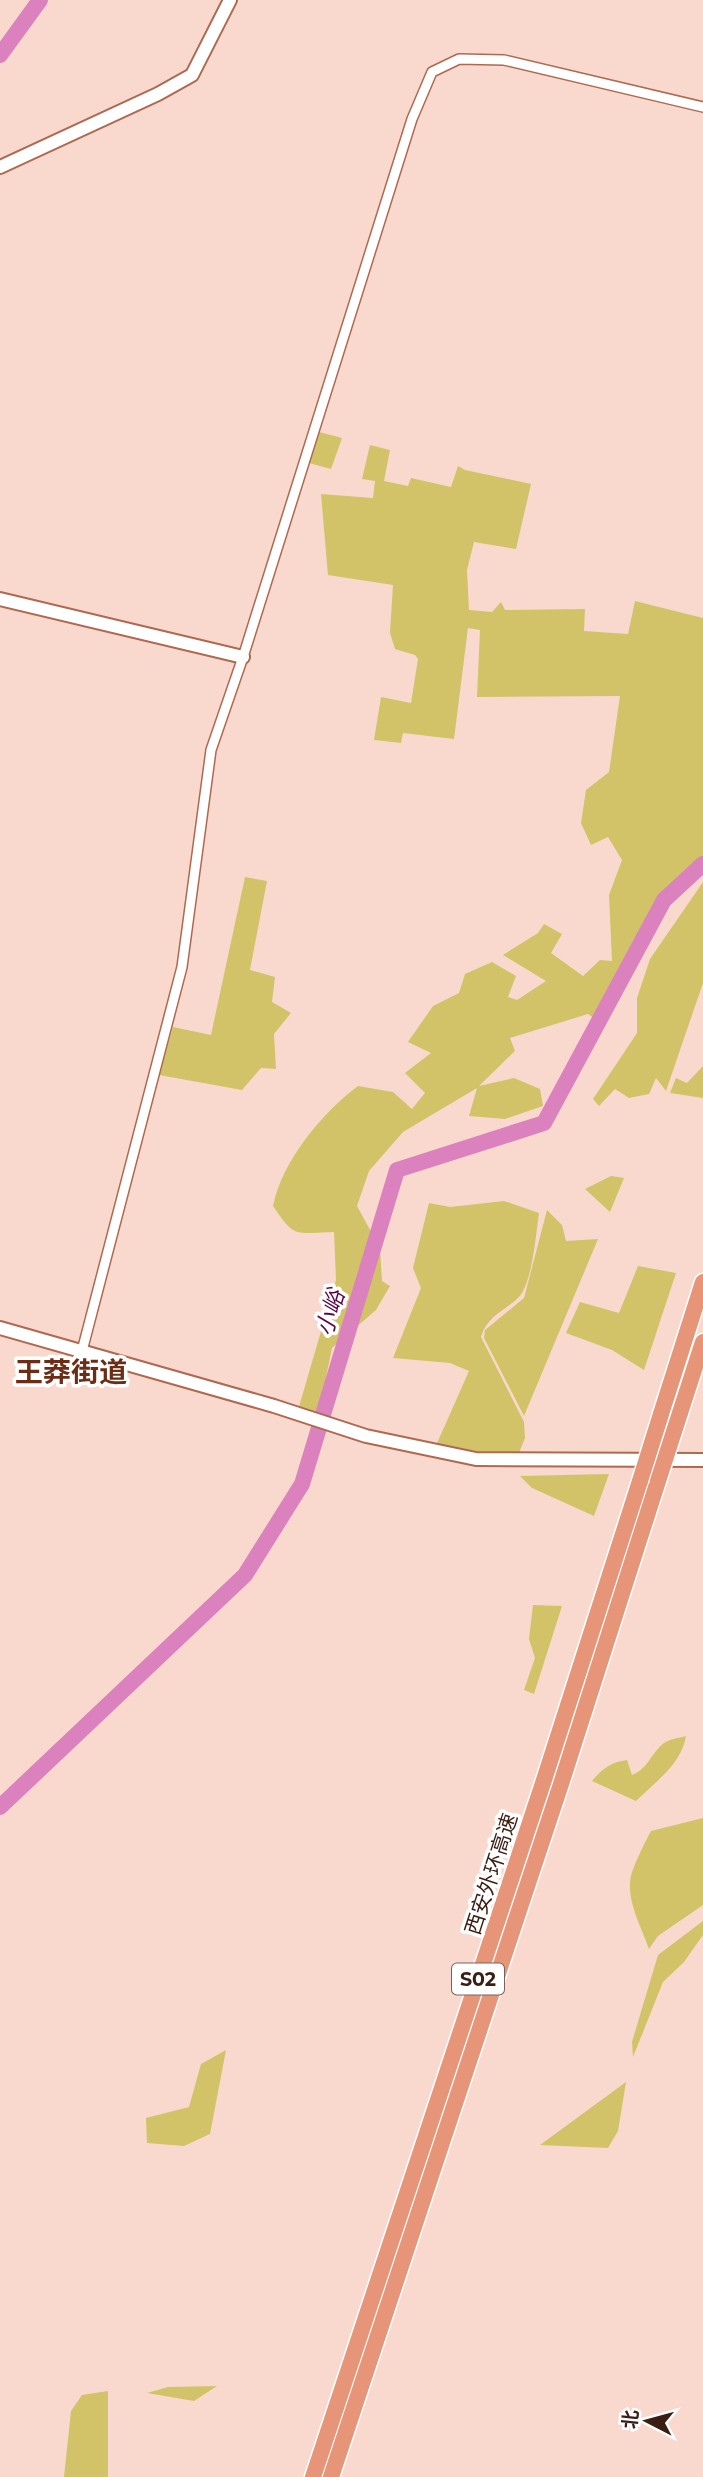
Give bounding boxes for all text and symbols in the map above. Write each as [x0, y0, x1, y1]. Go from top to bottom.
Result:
water label: 小峪 [310, 1284, 351, 1339]
district label: 王莽街道 [15, 1355, 127, 1389]
street label: 西安外环高速 [460, 1810, 522, 1938]
road number: S02 [452, 1964, 504, 1994]
north arrow [612, 2386, 682, 2456]
text: 北 [618, 2409, 643, 2430]

